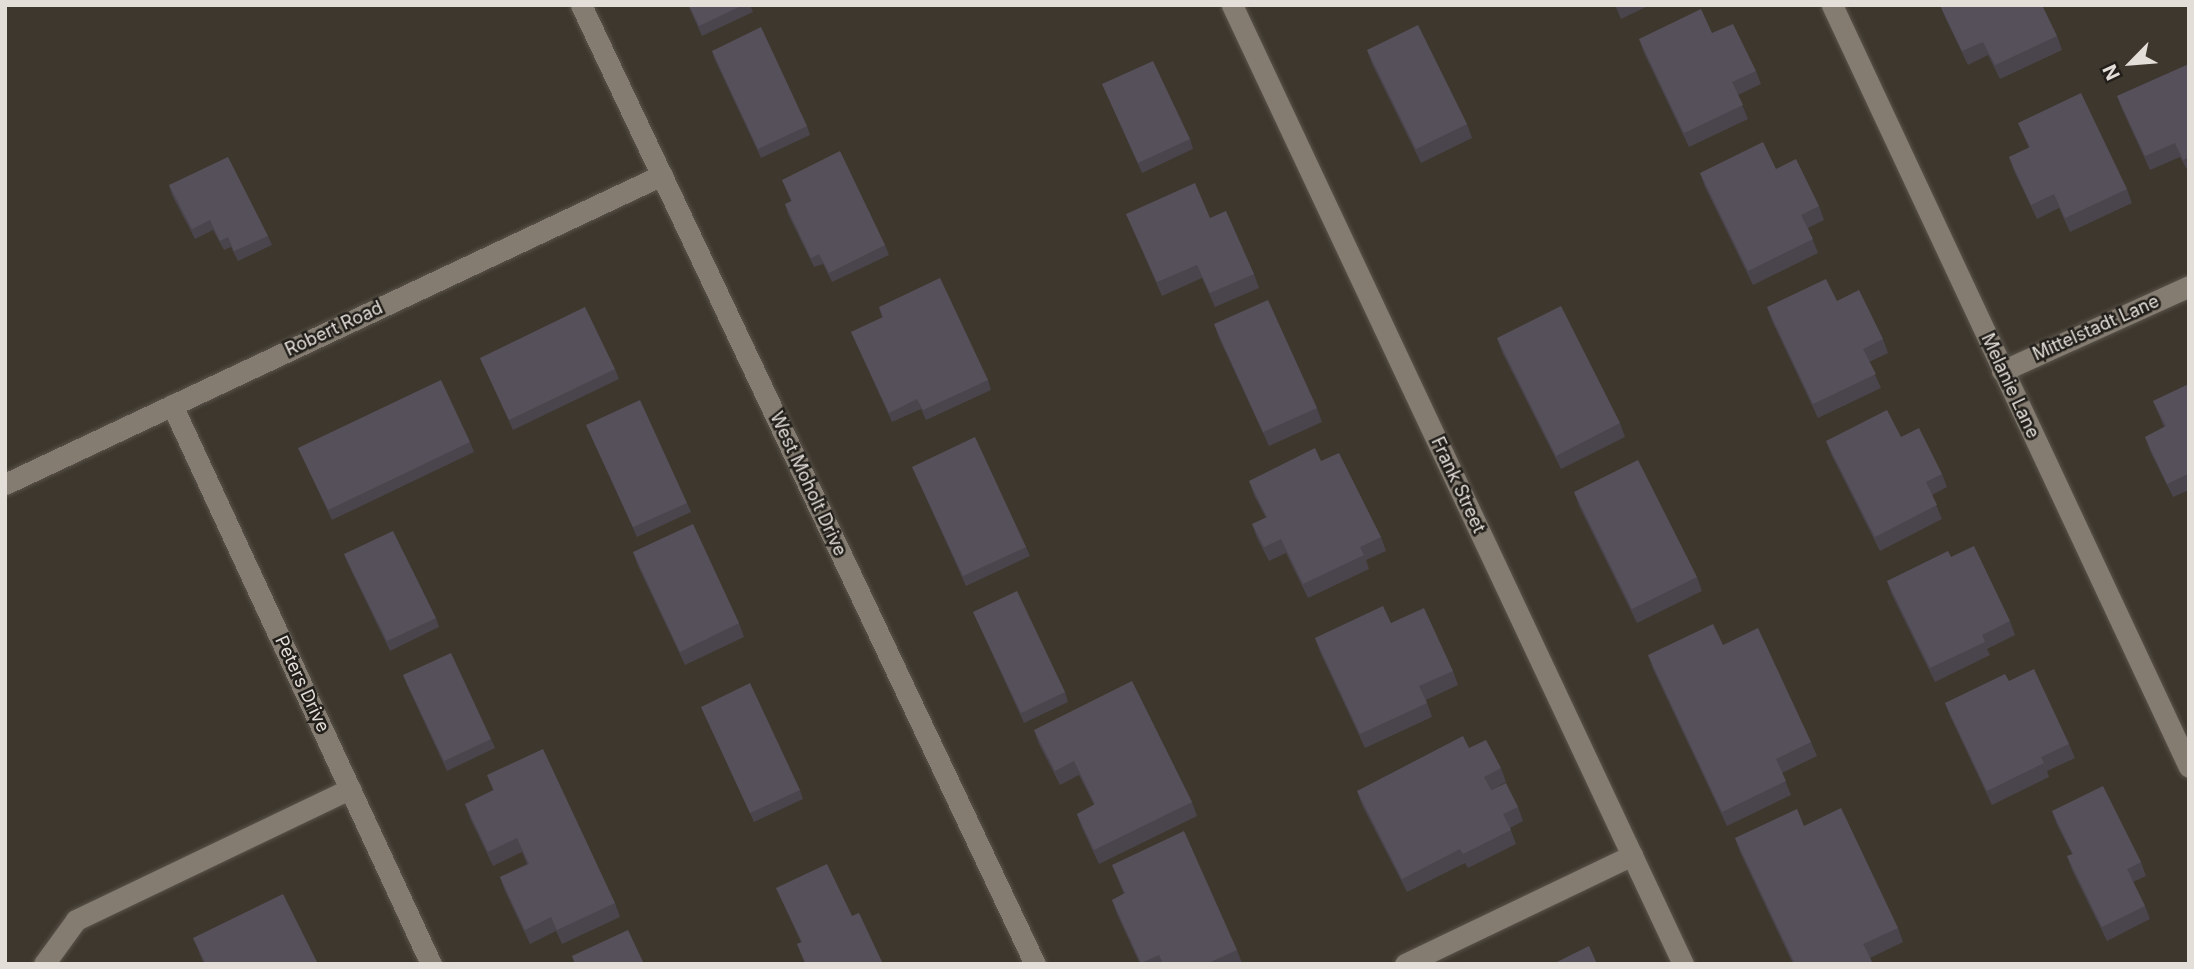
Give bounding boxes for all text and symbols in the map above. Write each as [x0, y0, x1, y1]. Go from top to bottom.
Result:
north arrow [2096, 28, 2166, 98]
text: N [2098, 61, 2125, 84]
street label: Mittelstadt Lane [2030, 291, 2162, 365]
street label: Robert Road [282, 297, 386, 361]
street label: Melanie Lane [1976, 330, 2044, 442]
street label: West Moholt Drive [765, 409, 851, 559]
street label: Frank Street [1426, 434, 1490, 536]
street label: Peters Drive [270, 632, 334, 736]

